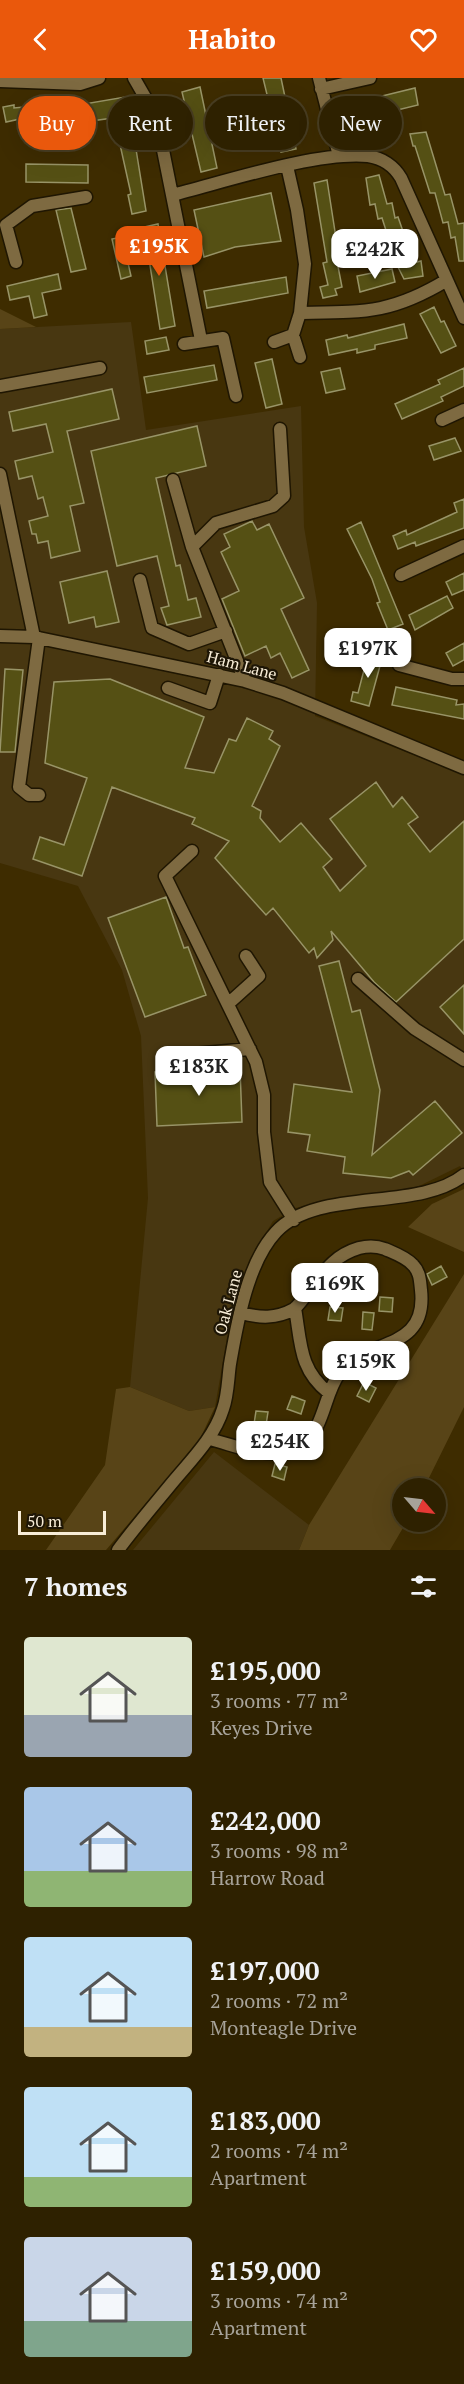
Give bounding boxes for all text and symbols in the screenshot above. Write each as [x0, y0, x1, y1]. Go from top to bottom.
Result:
text: Habito [188, 21, 276, 57]
icon: back [24, 23, 57, 56]
icon: heart [407, 23, 440, 56]
chip: Buy [18, 96, 96, 150]
chip: Rent [108, 96, 193, 150]
chip: Filters [205, 96, 307, 150]
chip: New [319, 96, 402, 150]
pin: £195K [117, 226, 201, 277]
pin: £242K [333, 229, 417, 280]
text: £195K [129, 232, 189, 259]
text: £242K [345, 235, 405, 262]
pin: £197K [326, 628, 410, 679]
text: £197K [338, 634, 398, 661]
street label: Ham Lane [204, 645, 280, 685]
pin: £183K [157, 1046, 241, 1097]
text: £183K [169, 1052, 229, 1079]
pin: £169K [293, 1263, 377, 1314]
street label: Oak Lane [209, 1267, 247, 1337]
text: £169K [305, 1269, 365, 1296]
pin: £159K [324, 1341, 408, 1392]
text: £159K [336, 1347, 396, 1374]
pin: £254K [238, 1421, 322, 1472]
text: £254K [250, 1427, 310, 1454]
north arrow [392, 1478, 446, 1532]
map controls [392, 1478, 446, 1532]
scale bar [18, 1508, 106, 1536]
text: 50 m [27, 1510, 62, 1532]
text: 7 homes [24, 1569, 128, 1603]
icon: filters [407, 1570, 440, 1603]
text: £195,000 [210, 1653, 321, 1687]
icon: home [72, 1661, 144, 1733]
text: 3 rooms · 77 m² [210, 1687, 348, 1714]
text: Keyes Drive [210, 1714, 313, 1741]
text: £242,000 [210, 1803, 321, 1837]
icon: home [72, 1811, 144, 1883]
text: 3 rooms · 98 m² [210, 1837, 348, 1864]
text: Harrow Road [210, 1864, 325, 1891]
text: £197,000 [210, 1953, 319, 1987]
icon: home [72, 1961, 144, 2033]
text: 2 rooms · 72 m² [210, 1987, 348, 2014]
text: Monteagle Drive [210, 2014, 357, 2041]
text: £183,000 [210, 2103, 321, 2137]
icon: home [72, 2111, 144, 2183]
text: 2 rooms · 74 m² [210, 2137, 348, 2164]
text: Apartment [210, 2164, 307, 2191]
text: £159,000 [210, 2253, 321, 2287]
icon: home [72, 2261, 144, 2333]
text: 3 rooms · 74 m² [210, 2287, 348, 2314]
text: Apartment [210, 2314, 307, 2341]

